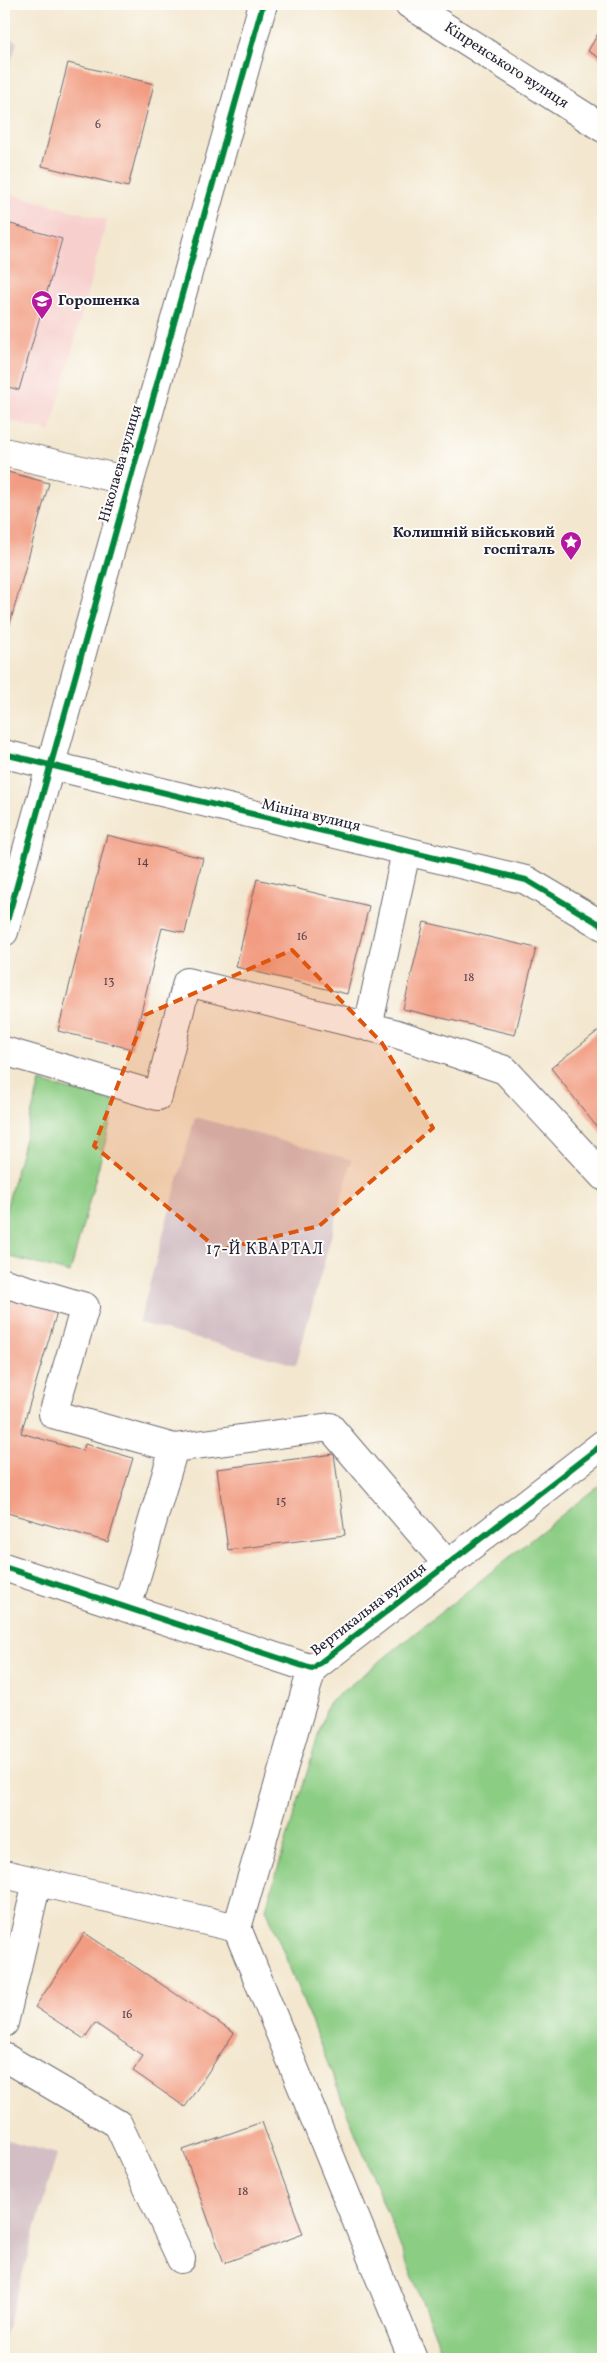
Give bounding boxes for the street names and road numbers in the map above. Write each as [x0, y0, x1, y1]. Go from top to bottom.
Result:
street label: Кіпренського вулиця [440, 18, 572, 114]
street label: Ніколаєва вулиця [94, 403, 148, 525]
street label: Мініна вулиця [260, 794, 363, 838]
street label: Вертикальна вулиця [307, 1558, 431, 1662]

